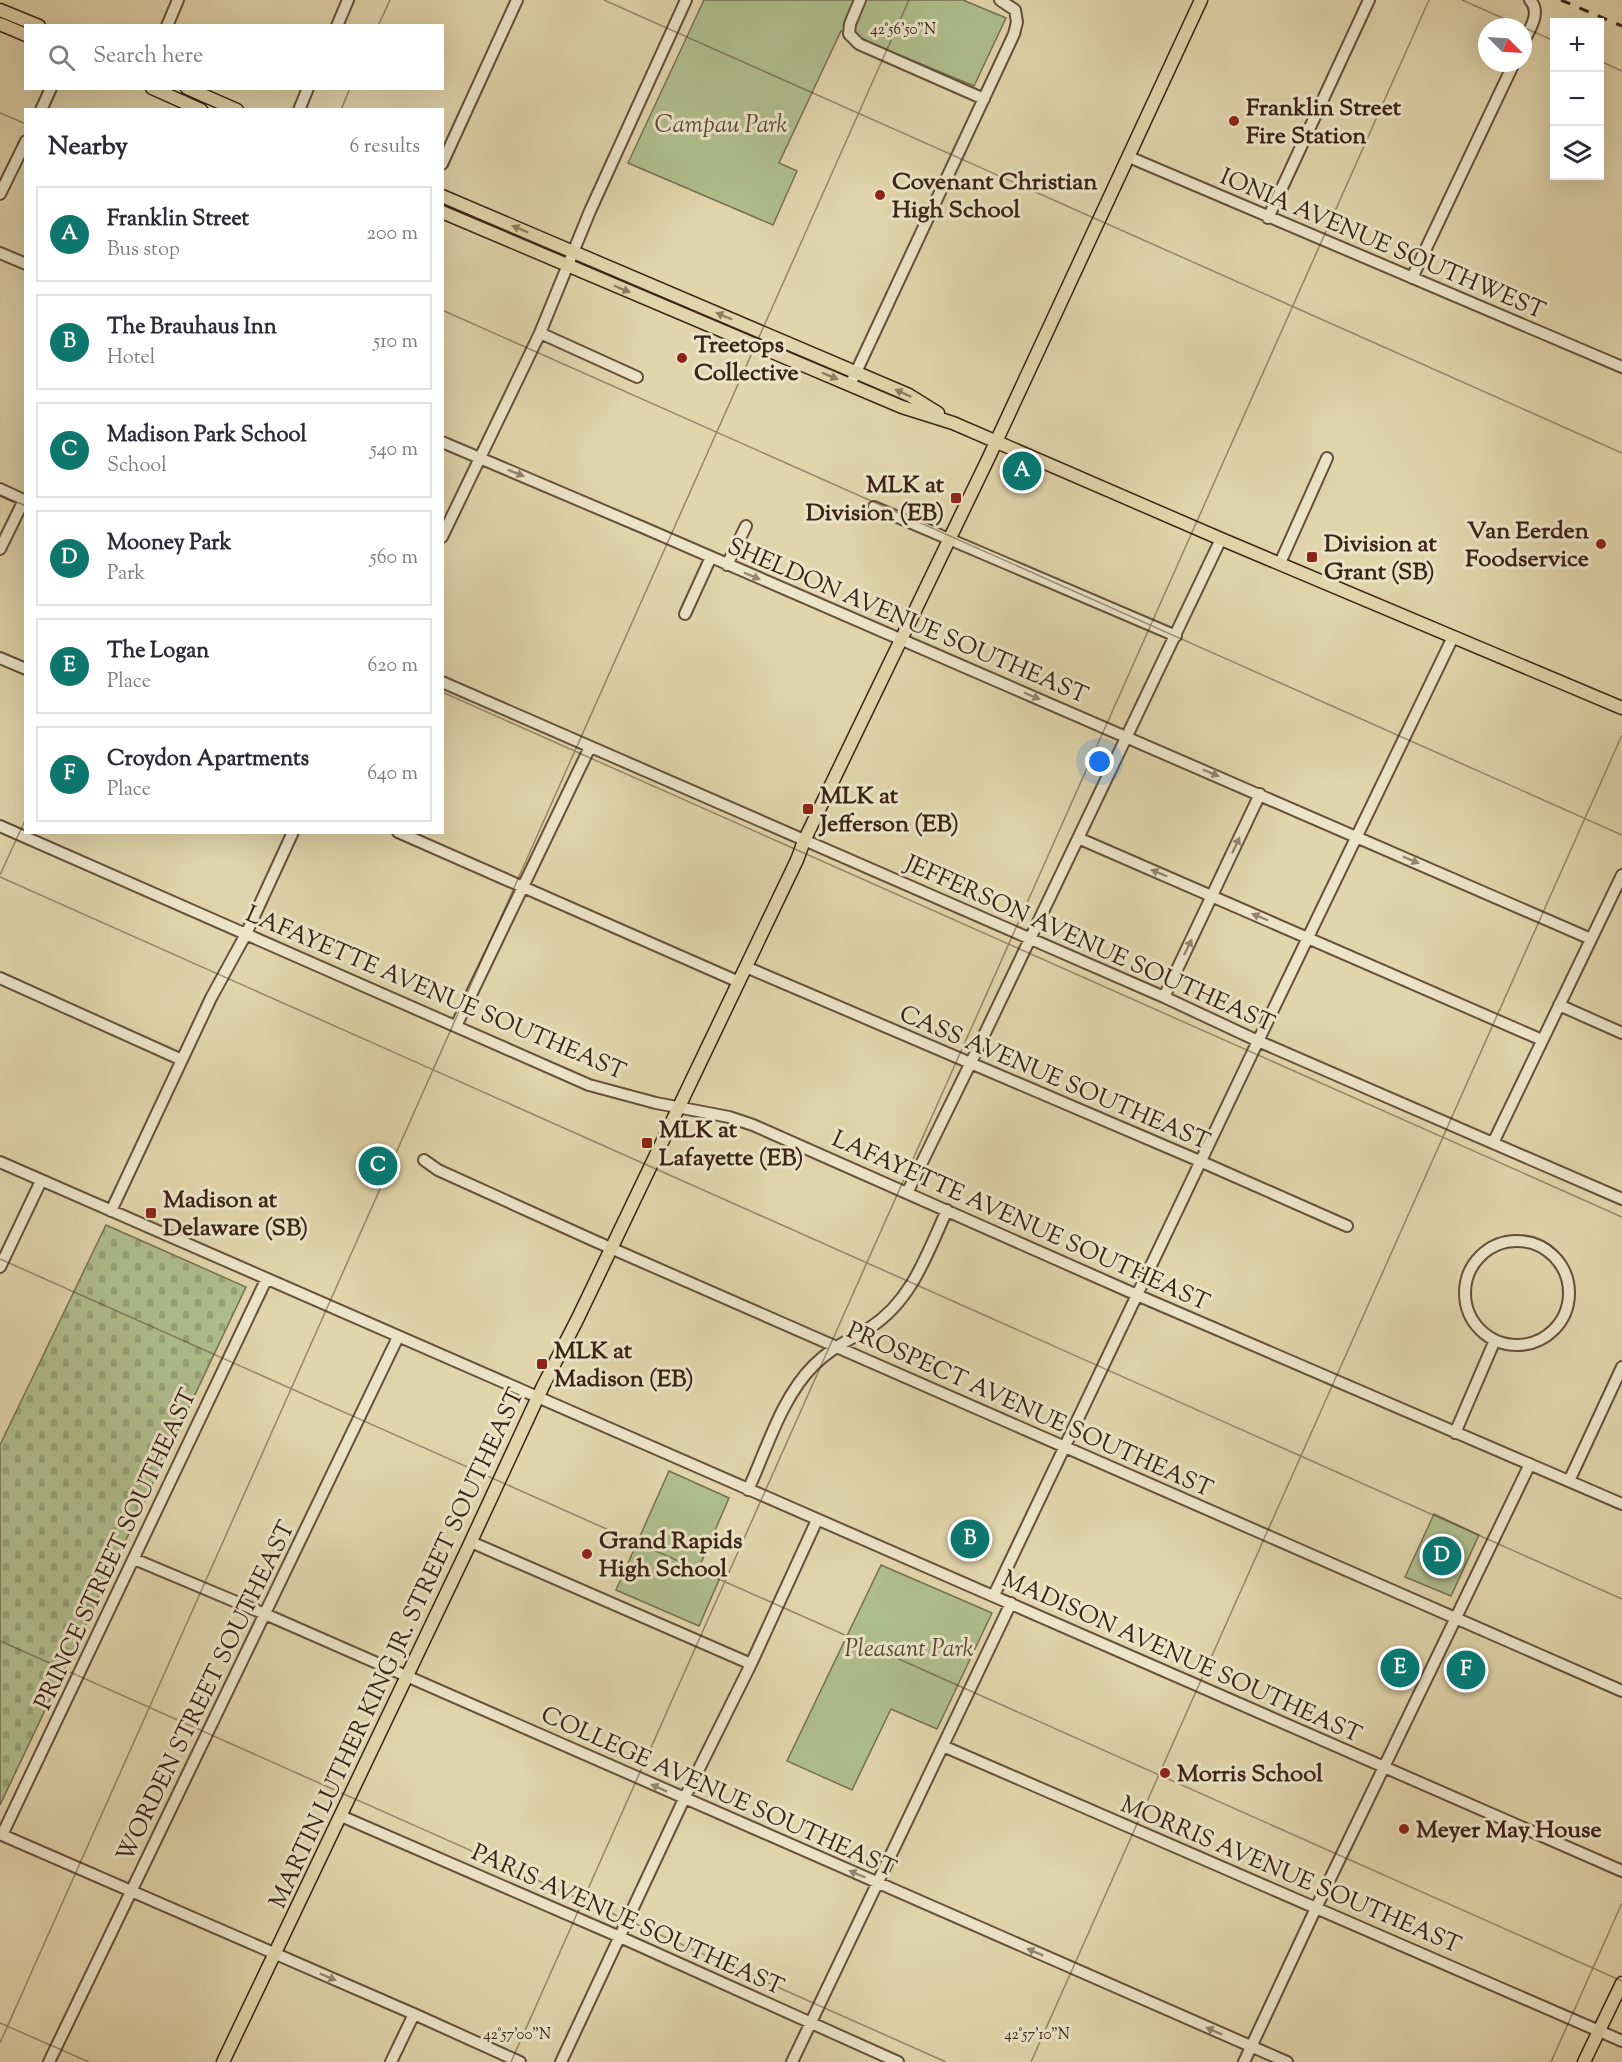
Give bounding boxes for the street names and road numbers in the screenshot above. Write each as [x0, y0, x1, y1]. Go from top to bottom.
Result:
street label: IONIA AVENUE SOUTHWEST [1214, 161, 1550, 329]
street label: SHELDON AVENUE SOUTHEAST [722, 530, 1093, 714]
street label: JEFFERSON AVENUE SOUTHEAST [897, 847, 1280, 1042]
street label: LAFAYETTE AVENUE SOUTHEAST [240, 898, 631, 1090]
street label: CASS AVENUE SOUTHEAST [894, 998, 1215, 1160]
street label: LAFAYETTE AVENUE SOUTHEAST [826, 1123, 1215, 1321]
street label: PROSPECT AVENUE SOUTHEAST [841, 1314, 1218, 1507]
street label: PRINCE STREET SOUTHEAST [27, 1383, 206, 1716]
street label: MARTIN LUTHER KING JR. STREET SOUTHEAST [262, 1383, 534, 1915]
street label: WORDEN STREET SOUTHEAST [109, 1515, 305, 1868]
street label: MADISON AVENUE SOUTHEAST [996, 1563, 1367, 1753]
street label: COLLEGE AVENUE SOUTHEAST [535, 1699, 901, 1887]
street label: MORRIS AVENUE SOUTHEAST [1115, 1788, 1466, 1963]
street label: PARIS AVENUE SOUTHEAST [466, 1836, 789, 2005]

